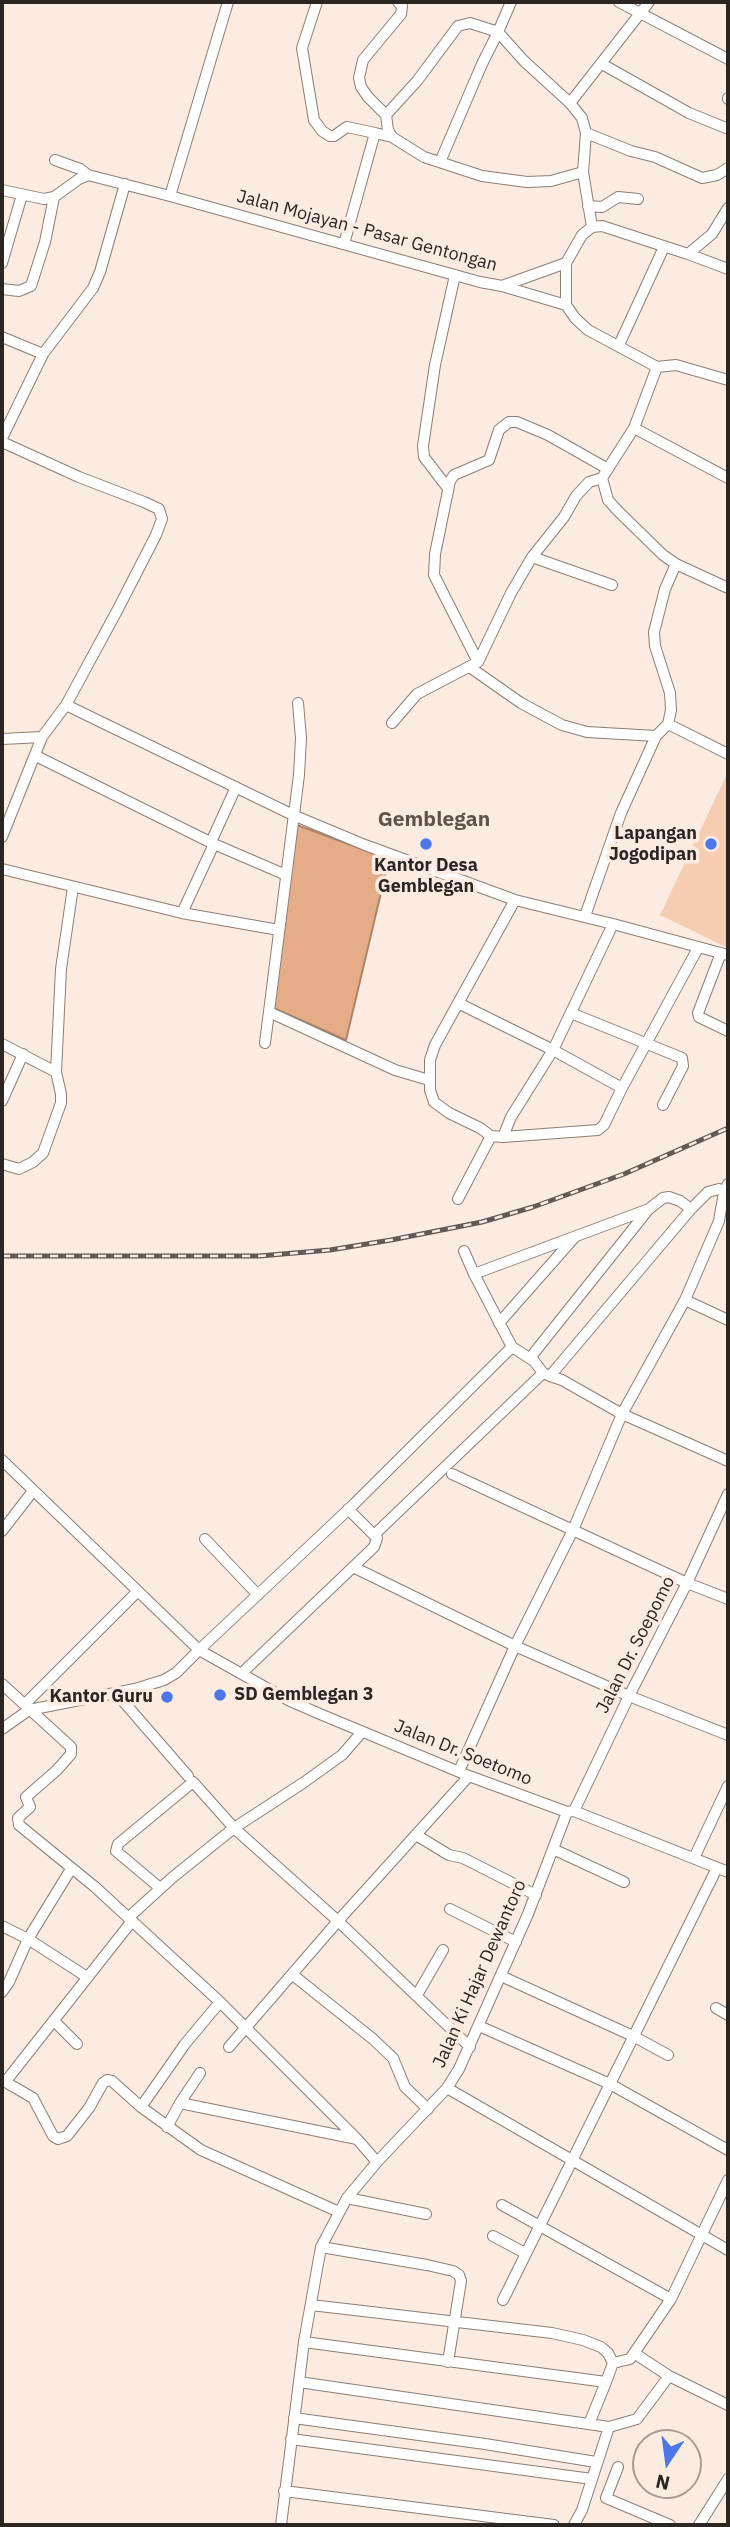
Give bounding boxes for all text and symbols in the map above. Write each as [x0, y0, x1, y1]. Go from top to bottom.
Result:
street label: Jalan Mojayan - Pasar Gentongan [234, 186, 500, 276]
district label: Gemblegan [378, 807, 490, 833]
place label: Lapangan Jogodipan [609, 823, 697, 866]
marker: Kantor Desa Gemblegan [418, 836, 434, 852]
marker: Lapangan Jogodipan [703, 836, 719, 852]
place label: Kantor Desa Gemblegan [374, 855, 478, 898]
street label: Jalan Dr. Soepomo [592, 1573, 680, 1717]
place label: SD Gemblegan 3 [234, 1684, 374, 1706]
place label: Kantor Guru [50, 1686, 153, 1708]
marker: SD Gemblegan 3 [212, 1687, 228, 1703]
marker: Kantor Guru [159, 1689, 175, 1705]
street label: Jalan Dr. Soetomo [391, 1716, 535, 1790]
street label: Jalan Ki Hajar Dewantoro [429, 1877, 531, 2071]
north arrow [632, 2429, 702, 2499]
text: N [653, 2469, 672, 2496]

